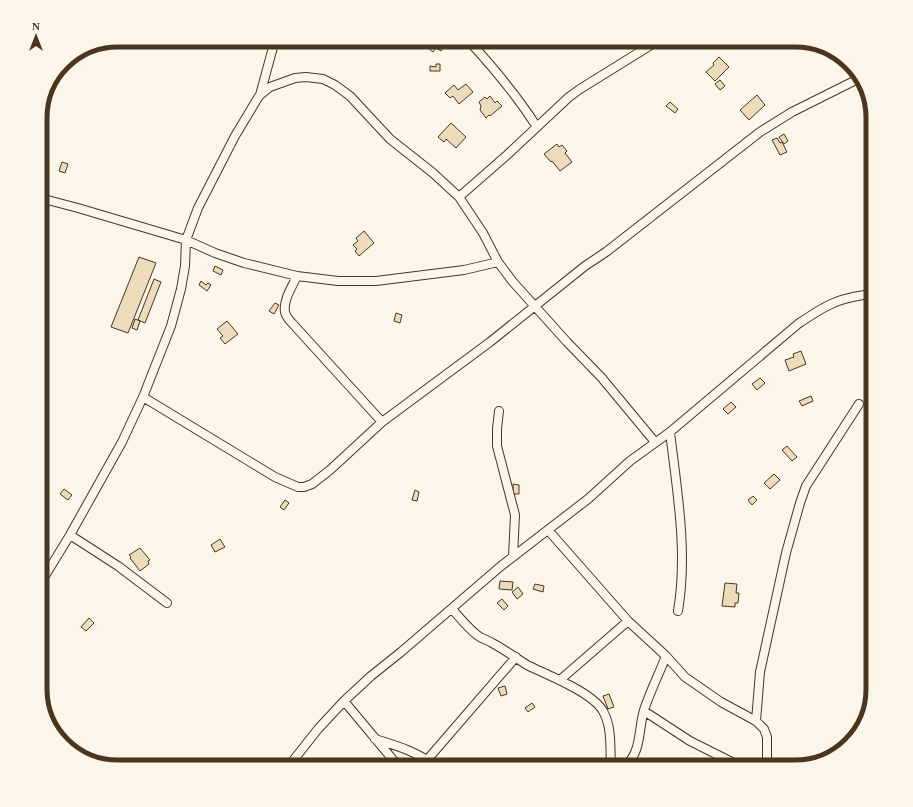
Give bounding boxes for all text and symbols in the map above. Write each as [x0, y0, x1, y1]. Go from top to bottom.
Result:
north arrow [16, 16, 56, 56]
text: N [32, 20, 40, 32]

